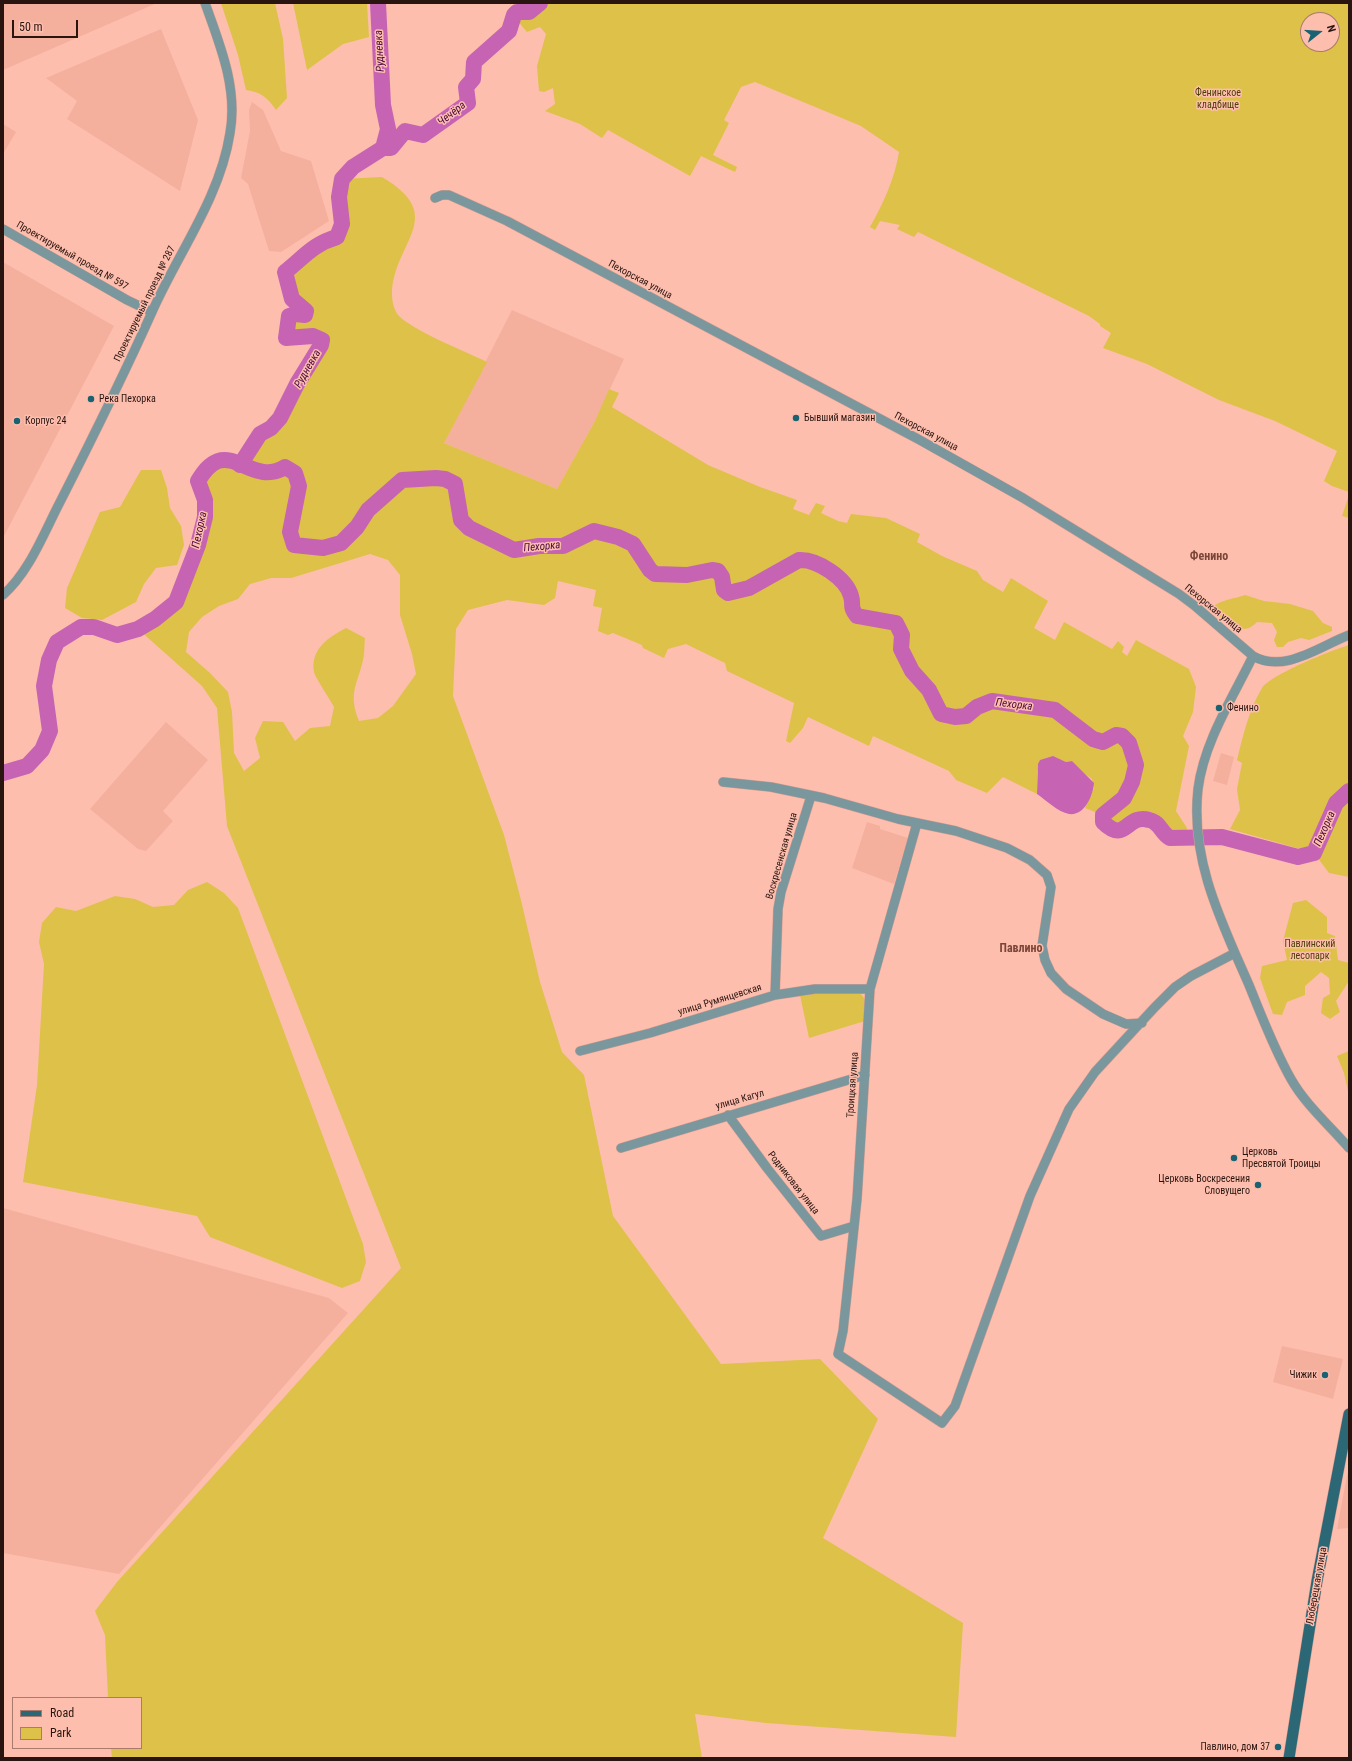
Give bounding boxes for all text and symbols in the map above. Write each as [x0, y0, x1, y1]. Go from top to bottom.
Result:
scale bar [14, 12, 80, 38]
north arrow [1300, 12, 1340, 52]
text: 50 m [19, 20, 43, 34]
text: N [1324, 24, 1338, 34]
water label: Рудневка [372, 30, 388, 72]
park label: Фенинское кладбище [1195, 87, 1241, 110]
water label: Чечёра [435, 99, 469, 129]
street label: Проектируемый проезд № 597 [14, 219, 130, 293]
street label: Проектируемый проезд № 287 [112, 244, 178, 364]
street label: Пехорская улица [606, 258, 674, 302]
water label: Рудневка [292, 348, 324, 390]
place label: Река Пехорка [99, 393, 156, 405]
marker: Река Пехорка [86, 394, 96, 404]
street label: Пехорская улица [892, 410, 960, 454]
place label: Бывший магазин [804, 412, 875, 424]
marker: Бывший магазин [791, 413, 801, 423]
place label: Корпус 24 [25, 415, 66, 427]
marker: Корпус 24 [12, 416, 22, 426]
water label: Пехорка [190, 511, 210, 549]
water label: Пехорка [523, 539, 561, 555]
district label: Фенино [1190, 550, 1228, 564]
street label: Пехорская улица [1182, 582, 1244, 636]
water label: Пехорка [995, 696, 1033, 714]
place label: Фенино [1227, 702, 1259, 714]
marker: Фенино [1214, 703, 1224, 713]
water label: Пехорка [1311, 809, 1339, 849]
street label: Воскресенская улица [764, 811, 800, 901]
park label: Павлинский лесопарк [1285, 938, 1335, 962]
district label: Павлино [1000, 942, 1042, 956]
street label: улица Румянцевская [677, 982, 763, 1018]
street label: Троицкая улица [845, 1052, 861, 1118]
street label: улица Кагул [714, 1087, 766, 1113]
place label: Церковь Пресвятой Троицы [1242, 1146, 1321, 1170]
street label: Родниковая улица [765, 1149, 821, 1217]
marker: Церковь Пресвятой Троицы [1229, 1153, 1239, 1163]
place label: Церковь Воскресения Словущего [1158, 1173, 1250, 1196]
marker: Церковь Воскресения Словущего [1253, 1180, 1263, 1190]
place label: Чижик [1289, 1369, 1317, 1381]
marker: Чижик [1320, 1370, 1330, 1380]
street label: Люберецкая улица [1304, 1546, 1330, 1626]
legend [12, 1697, 142, 1749]
text: Road [50, 1706, 74, 1720]
text: Park [50, 1726, 71, 1740]
place label: Павлино, дом 37 [1200, 1741, 1270, 1753]
marker: Павлино, дом 37 [1273, 1742, 1283, 1752]

